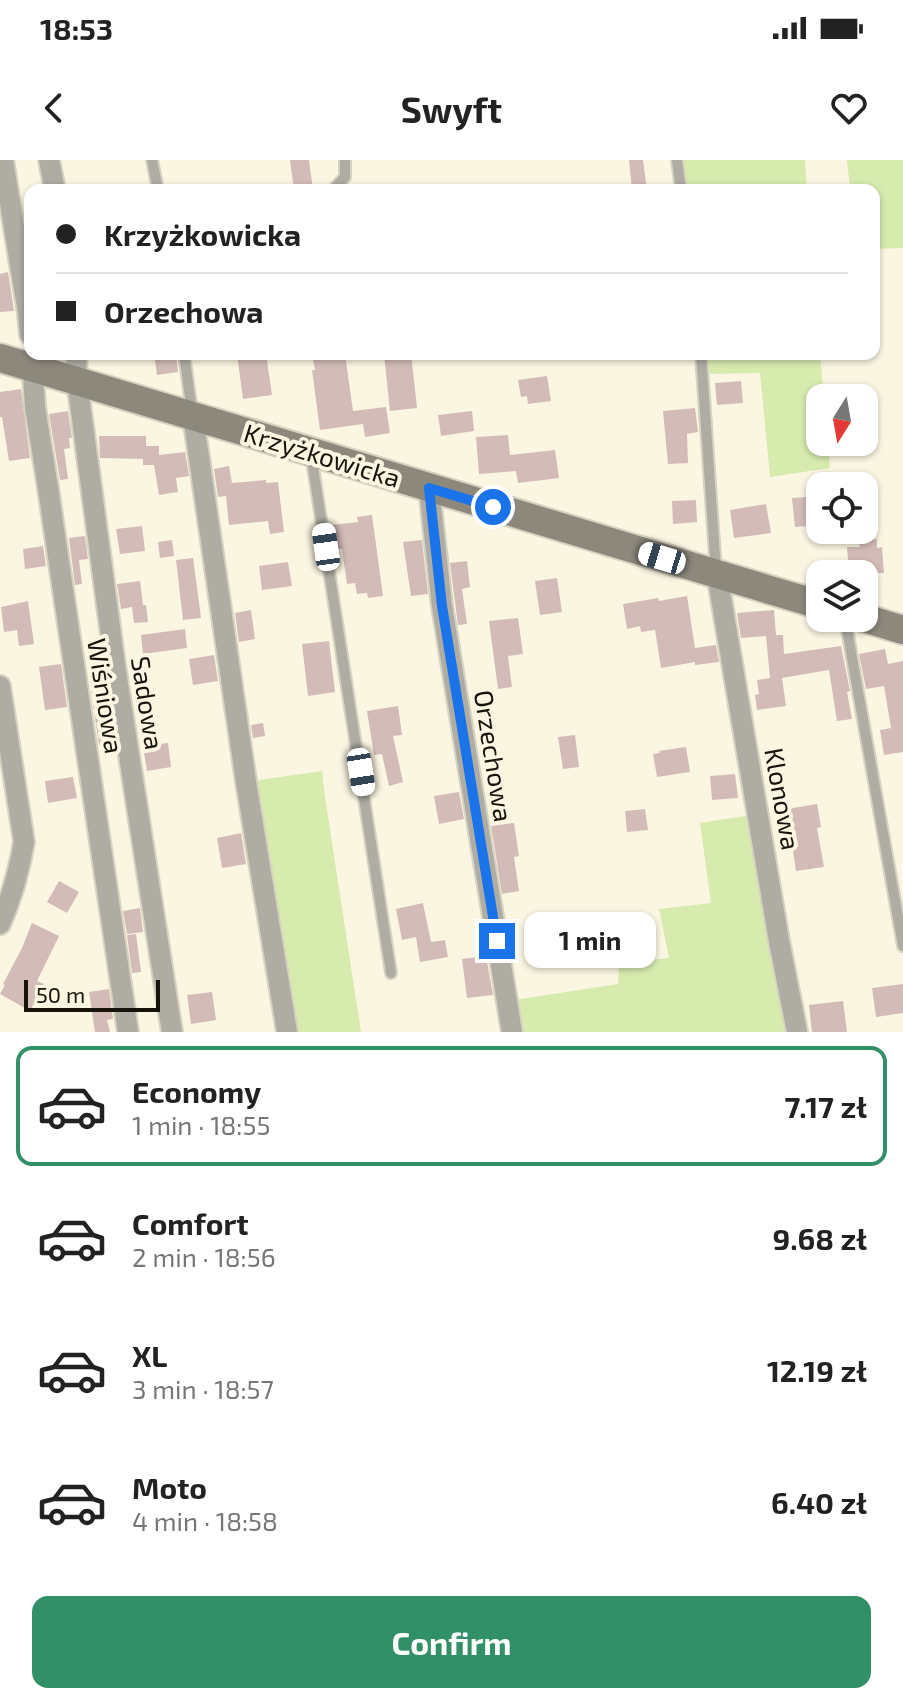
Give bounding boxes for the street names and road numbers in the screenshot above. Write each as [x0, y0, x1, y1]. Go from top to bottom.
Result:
street label: Krzyżkowicka [241, 416, 404, 493]
street label: Wiśniowa [82, 636, 131, 756]
street label: Sadowa [126, 654, 171, 752]
street label: Orzechowa [469, 688, 520, 824]
street label: Klonowa [759, 745, 808, 852]

